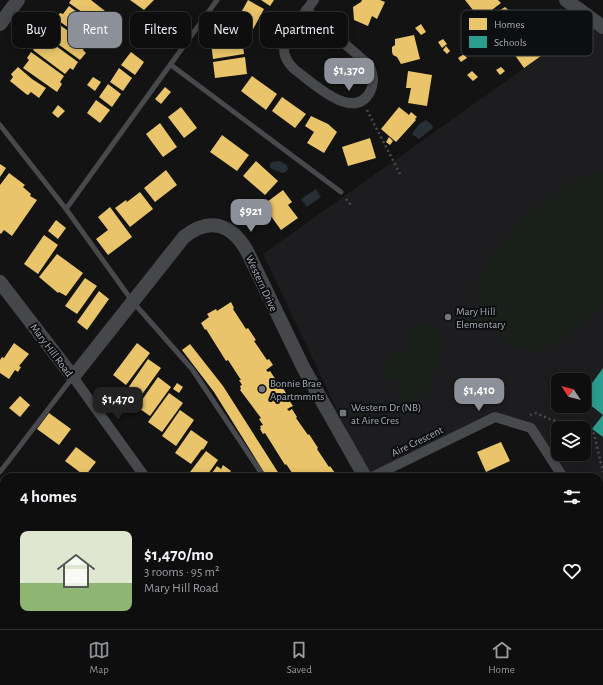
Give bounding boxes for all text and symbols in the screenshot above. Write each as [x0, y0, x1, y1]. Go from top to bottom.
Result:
legend [461, 10, 593, 56]
chip: Buy [12, 12, 60, 48]
chip: Rent [68, 12, 122, 48]
chip: Filters [130, 12, 191, 48]
chip: New [199, 12, 252, 48]
chip: Apartment [260, 12, 348, 48]
text: Homes [494, 19, 525, 30]
text: Schools [494, 37, 527, 48]
pin: $1,370 [316, 58, 382, 92]
text: $1,370 [333, 64, 365, 77]
pin: $921 [227, 199, 275, 233]
text: $921 [240, 205, 262, 218]
street label: Western Drive [244, 253, 279, 313]
place label: Mary Hill Elementary [456, 306, 506, 330]
marker: Mary Hill Elementary [443, 312, 453, 322]
street label: Mary Hill Road [28, 322, 75, 379]
north arrow [551, 373, 591, 413]
map controls [551, 373, 591, 461]
place label: Bonnie Brae Apartmmnts [270, 378, 324, 402]
pin: $1,410 [446, 378, 512, 412]
marker: Bonnie Brae Apartmmnts [257, 384, 267, 394]
text: $1,410 [463, 384, 495, 397]
pin: $1,470 [85, 387, 151, 421]
text: $1,470 [102, 393, 134, 406]
place label: Western Dr (NB) at Aire Cres [351, 402, 421, 426]
marker: Western Dr (NB) at Aire Cres [338, 408, 348, 418]
button: layers [551, 421, 591, 461]
street label: Aire Crescent [390, 424, 445, 459]
icon: filters [561, 486, 583, 508]
text: 4 homes [20, 488, 77, 505]
text: $1,470/mo [144, 546, 213, 563]
icon: home [52, 547, 100, 595]
icon: heart [561, 560, 583, 582]
text: 3 rooms · 95 m² [144, 566, 219, 579]
text: Mary Hill Road [144, 582, 219, 595]
tab: Map [88, 639, 110, 676]
tab: Saved [287, 639, 312, 676]
tab: Home [488, 639, 515, 676]

